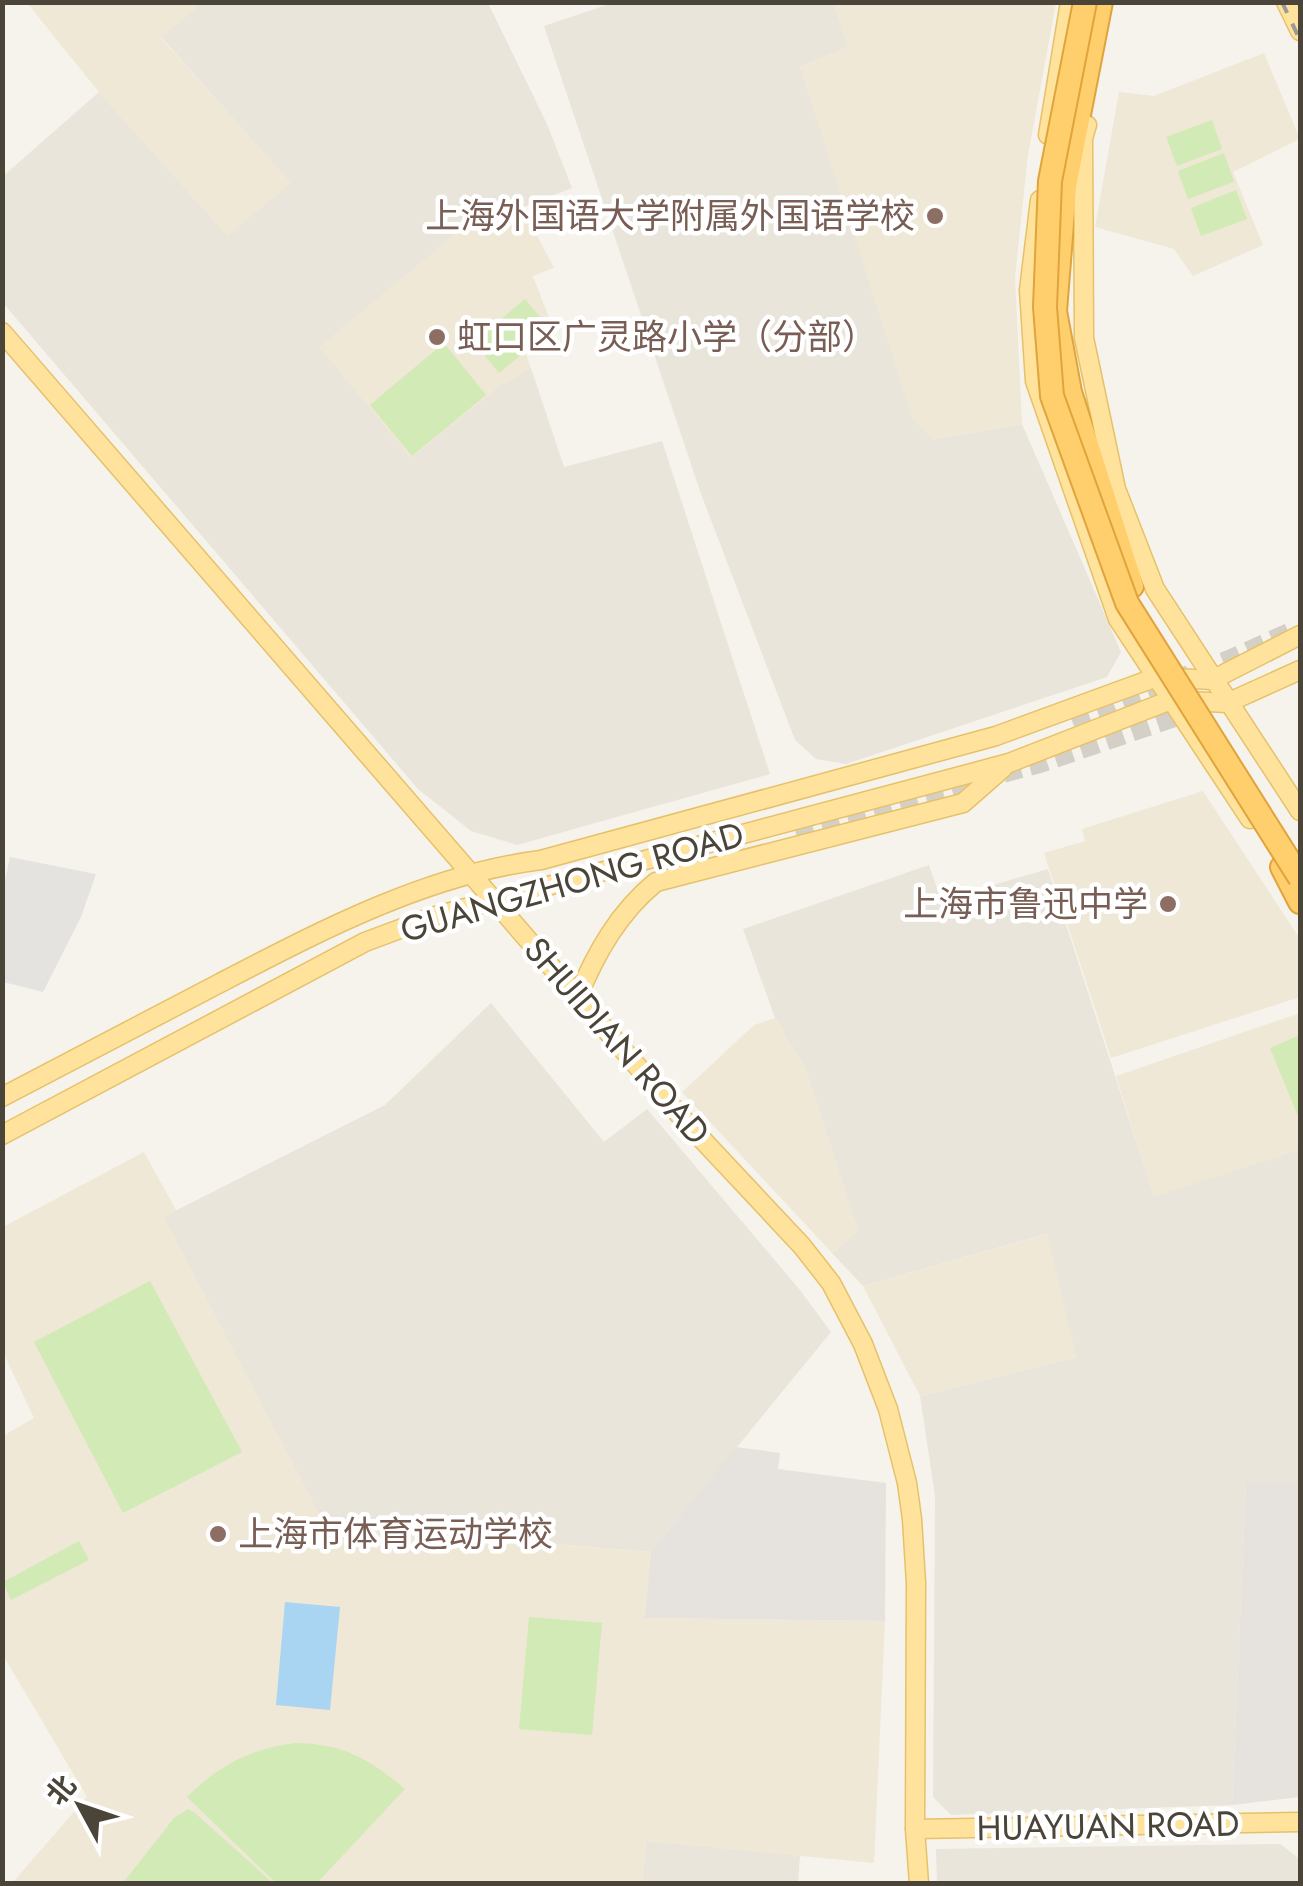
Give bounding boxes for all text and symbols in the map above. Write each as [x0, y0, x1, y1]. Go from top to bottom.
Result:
place label: 上海外国语大学附属外国语学校 [425, 191, 915, 241]
marker: 上海外国语大学附属外国语学校 [924, 205, 946, 227]
place label: 虹口区广灵路小学（分部） [457, 312, 877, 362]
marker: 虹口区广灵路小学（分部） [426, 326, 448, 348]
street label: GUANGZHONG ROAD [395, 809, 749, 955]
place label: 上海市鲁迅中学 [903, 879, 1148, 929]
marker: 上海市鲁迅中学 [1157, 893, 1179, 915]
street label: SHUIDIAN ROAD [513, 926, 721, 1156]
place label: 上海市体育运动学校 [238, 1509, 553, 1559]
marker: 上海市体育运动学校 [207, 1523, 229, 1545]
north arrow [30, 1756, 130, 1856]
text: 北 [37, 1766, 86, 1814]
street label: HUAYUAN ROAD [976, 1799, 1240, 1853]

